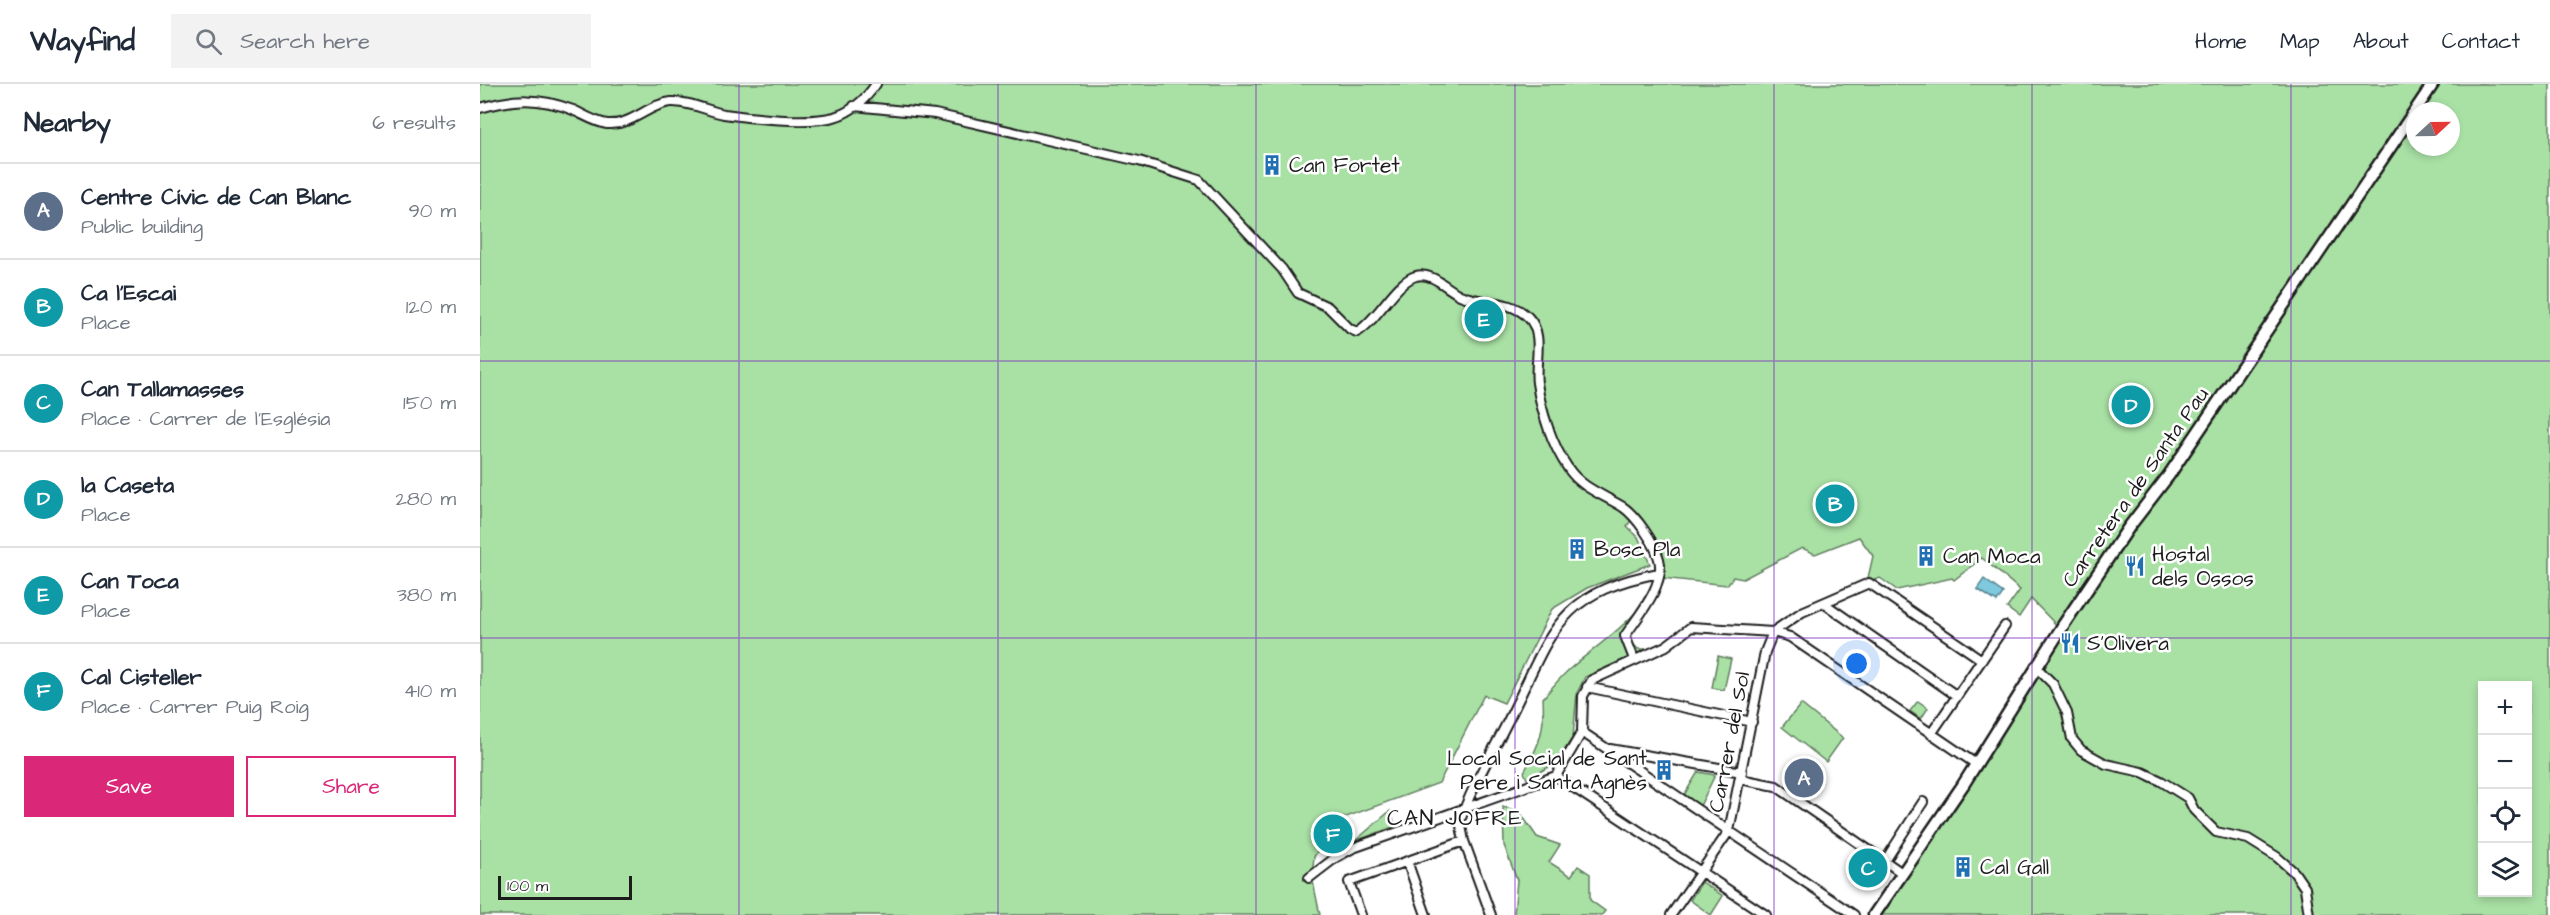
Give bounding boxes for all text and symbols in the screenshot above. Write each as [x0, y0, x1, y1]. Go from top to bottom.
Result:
search box [171, 14, 591, 68]
text: Wayfind [30, 22, 135, 61]
icon: search [192, 25, 225, 58]
text: Search here [240, 26, 370, 57]
text: Home [2195, 27, 2247, 56]
text: Map [2280, 27, 2320, 56]
text: About [2353, 27, 2409, 56]
text: Contact [2442, 27, 2520, 56]
north arrow [2406, 102, 2460, 156]
text: Nearby [24, 105, 111, 141]
text: 6 results [372, 109, 456, 137]
place label: Can Fortet [1289, 151, 1400, 180]
building icon: Can Fortet [1260, 153, 1284, 177]
text: Centre Cívic de Can Blanc [81, 182, 351, 213]
text: A [37, 197, 50, 225]
text: 90 m [408, 197, 456, 225]
text: Public building [81, 213, 203, 241]
text: Ca l'Escai [81, 278, 176, 309]
text: B [36, 293, 51, 321]
text: 120 m [406, 293, 456, 321]
pin: E [1464, 296, 1504, 342]
text: Place [81, 309, 131, 337]
text: Can Tallamasses [81, 374, 244, 405]
street label: Carretera de Santa Pau [2055, 381, 2216, 593]
pin: D [2112, 382, 2150, 428]
text: C [36, 389, 51, 417]
text: 150 m [403, 389, 456, 417]
text: Place · Carrer de l'Església [81, 405, 331, 433]
text: la Caseta [81, 470, 174, 501]
pin: B [1816, 482, 1854, 526]
text: D [37, 485, 50, 513]
text: 280 m [395, 485, 456, 513]
text: Place [81, 501, 131, 529]
place label: Bosc Pla [1594, 535, 1681, 564]
building icon: Bosc Pla [1565, 537, 1589, 561]
place label: Hostal dels Ossos [2152, 540, 2254, 593]
place label: Can Moca [1943, 542, 2041, 571]
building icon: Can Moca [1914, 544, 1938, 568]
restaurant icon: Hostal dels Ossos [2123, 554, 2147, 578]
text: Can Toca [81, 566, 179, 597]
text: E [38, 581, 49, 609]
text: 380 m [397, 581, 456, 609]
text: Place [81, 597, 131, 625]
place label: S'Olivera [2087, 629, 2169, 658]
restaurant icon: S'Olivera [2058, 631, 2082, 655]
your location [1842, 649, 1871, 678]
text: Cal Cisteller [81, 662, 202, 693]
street label: Carrer del Sol [1702, 669, 1757, 815]
text: F [37, 677, 50, 705]
text: 410 m [404, 677, 456, 705]
map controls [2478, 681, 2532, 897]
button: + [2478, 681, 2532, 735]
text: Place · Carrer Puig Roig [81, 693, 309, 721]
button: − [2478, 735, 2532, 789]
place label: Local Social de Sant Pere i Santa Agnès [1447, 744, 1647, 799]
button: Save [24, 756, 234, 817]
button: Share [246, 756, 456, 817]
pin: A [1784, 756, 1824, 800]
building icon: Local Social de Sant Pere i Santa Agnès [1652, 758, 1676, 782]
button: locate [2478, 789, 2532, 843]
district label: CAN JOFRE [1387, 803, 1523, 834]
pin: F [1314, 812, 1352, 856]
button: layers [2478, 843, 2532, 897]
pin: C [1848, 846, 1888, 890]
place label: Cal Gall [1980, 853, 2049, 882]
building icon: Cal Gall [1951, 855, 1975, 879]
scale bar [498, 873, 632, 900]
text: 100 m [507, 875, 548, 897]

